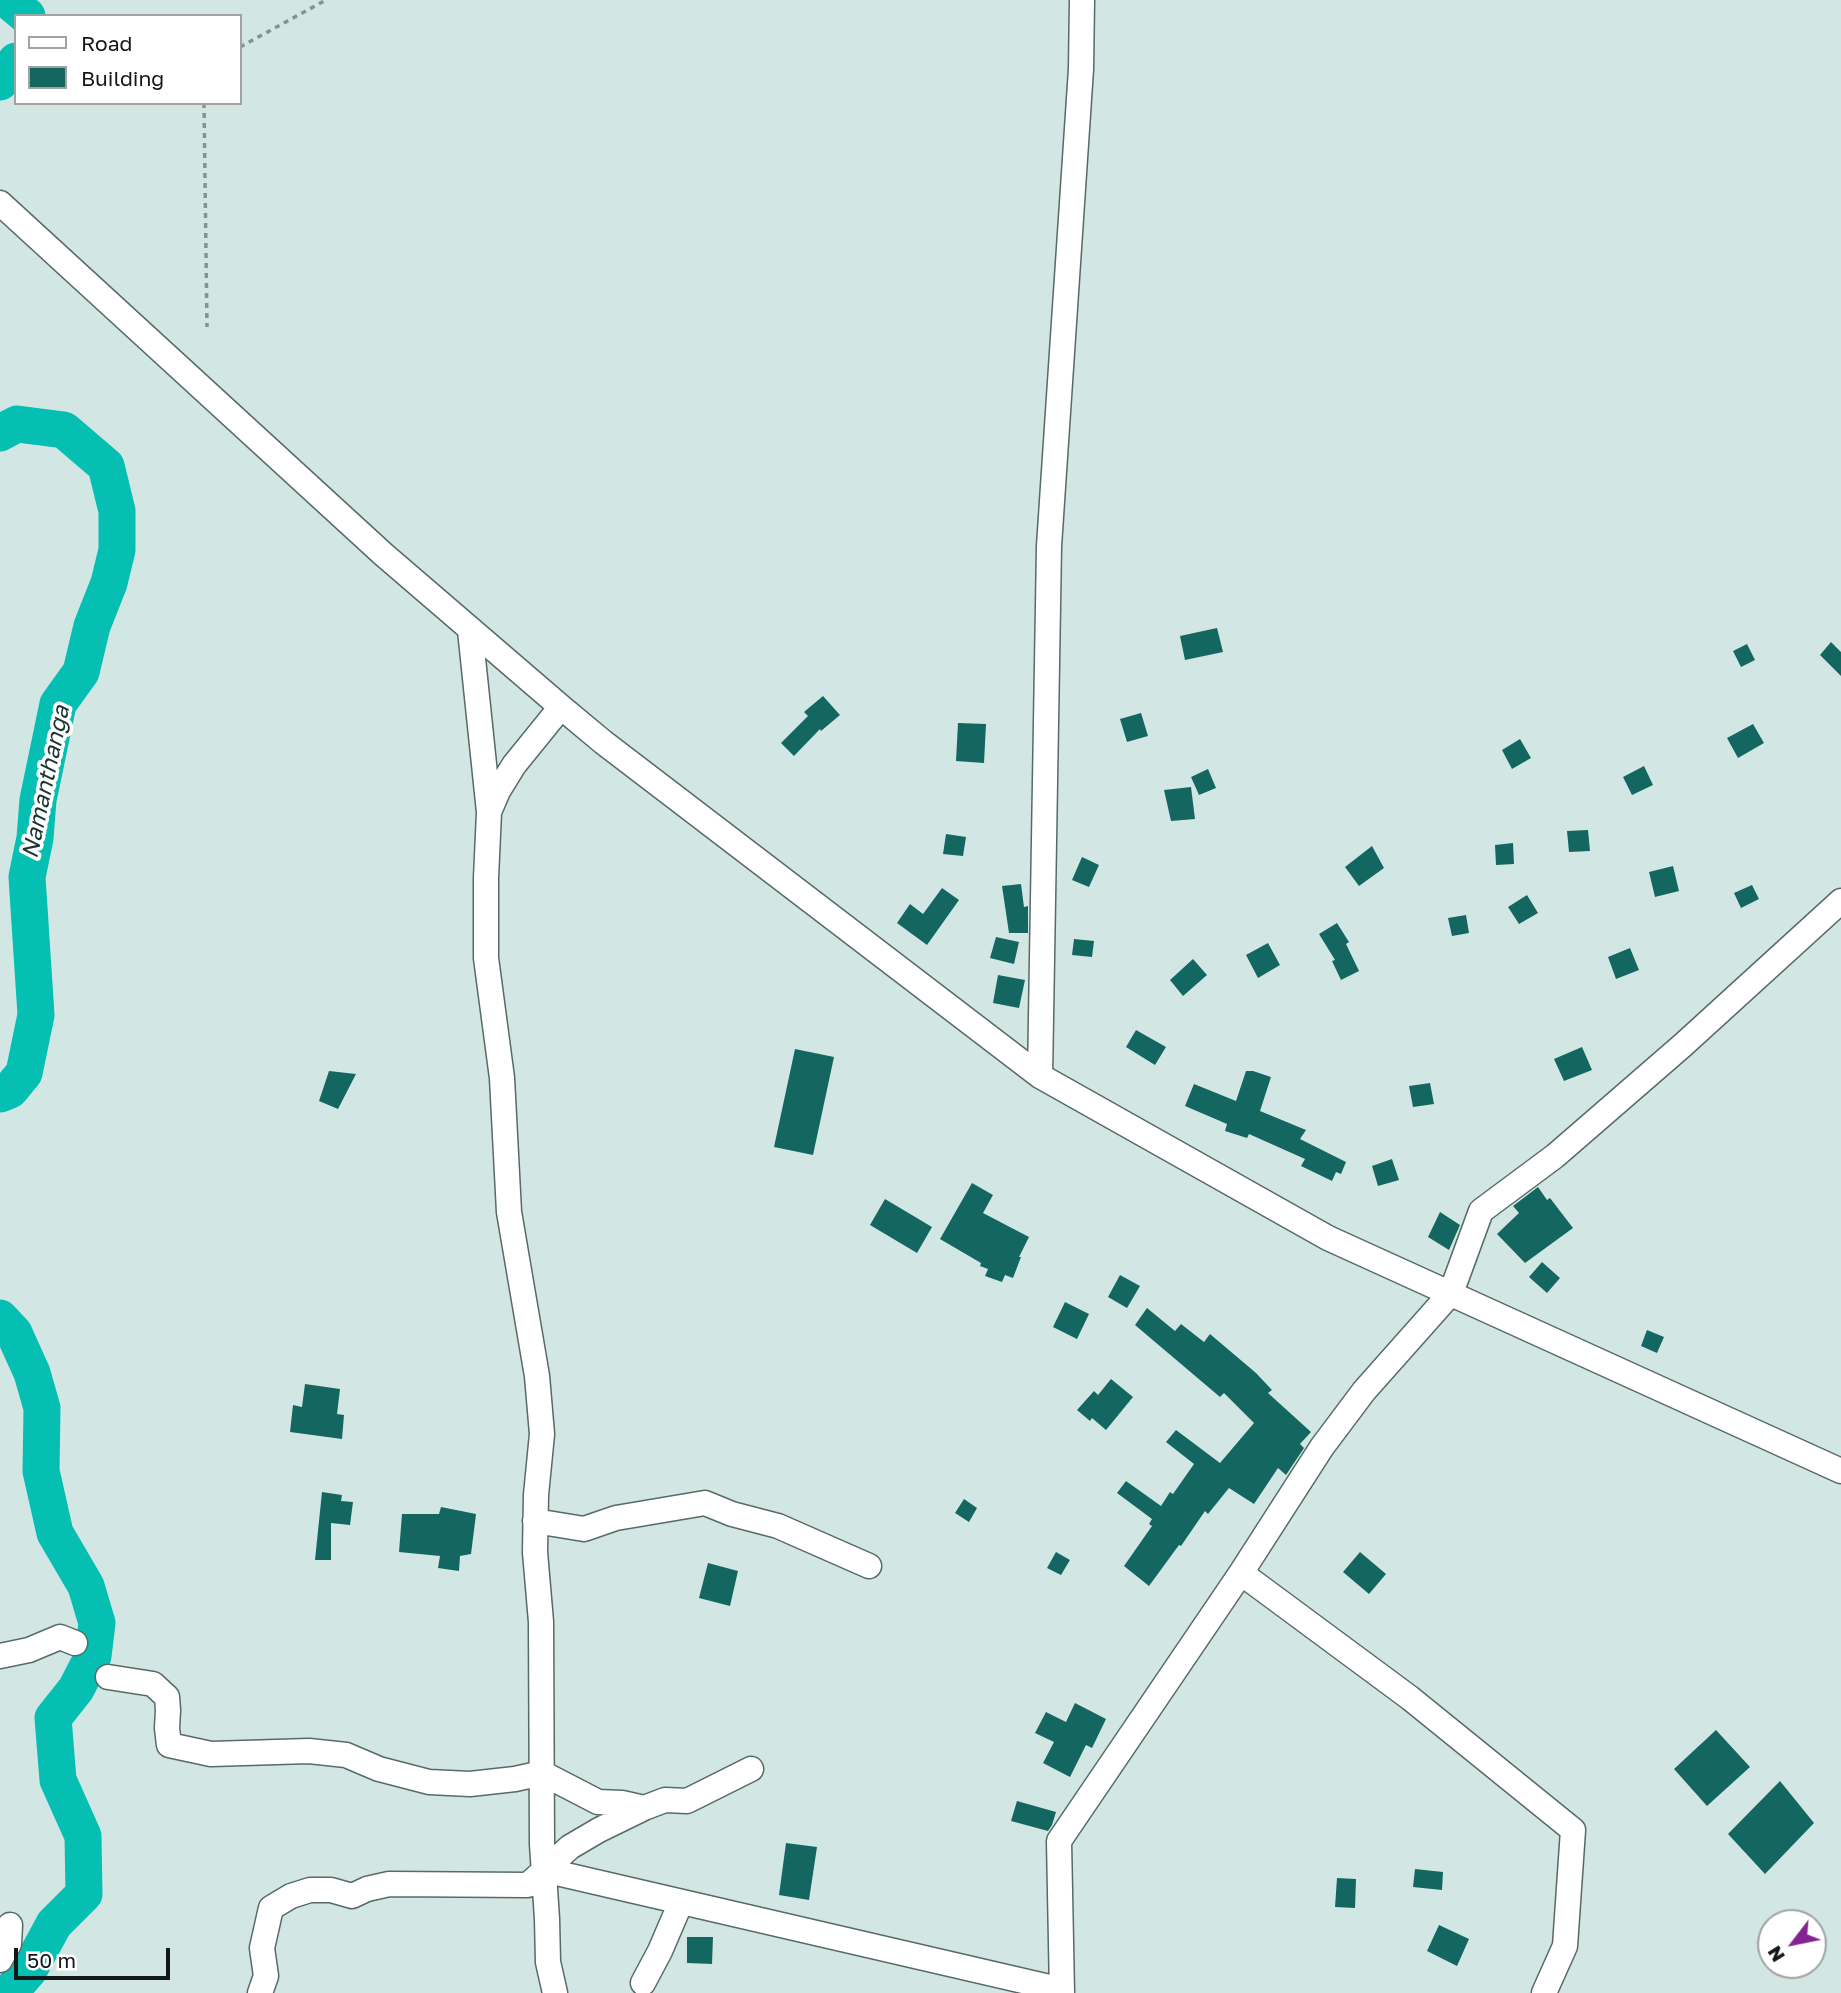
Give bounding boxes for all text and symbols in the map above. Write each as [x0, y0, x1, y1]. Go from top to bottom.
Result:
legend [14, 14, 242, 105]
text: Road [81, 30, 132, 56]
text: Building [81, 65, 164, 91]
water label: Namanthanga [16, 703, 76, 861]
north arrow [1757, 1909, 1827, 1979]
scale bar [18, 1934, 173, 1978]
text: N [1762, 1942, 1789, 1967]
text: 50 m [27, 1947, 76, 1973]

